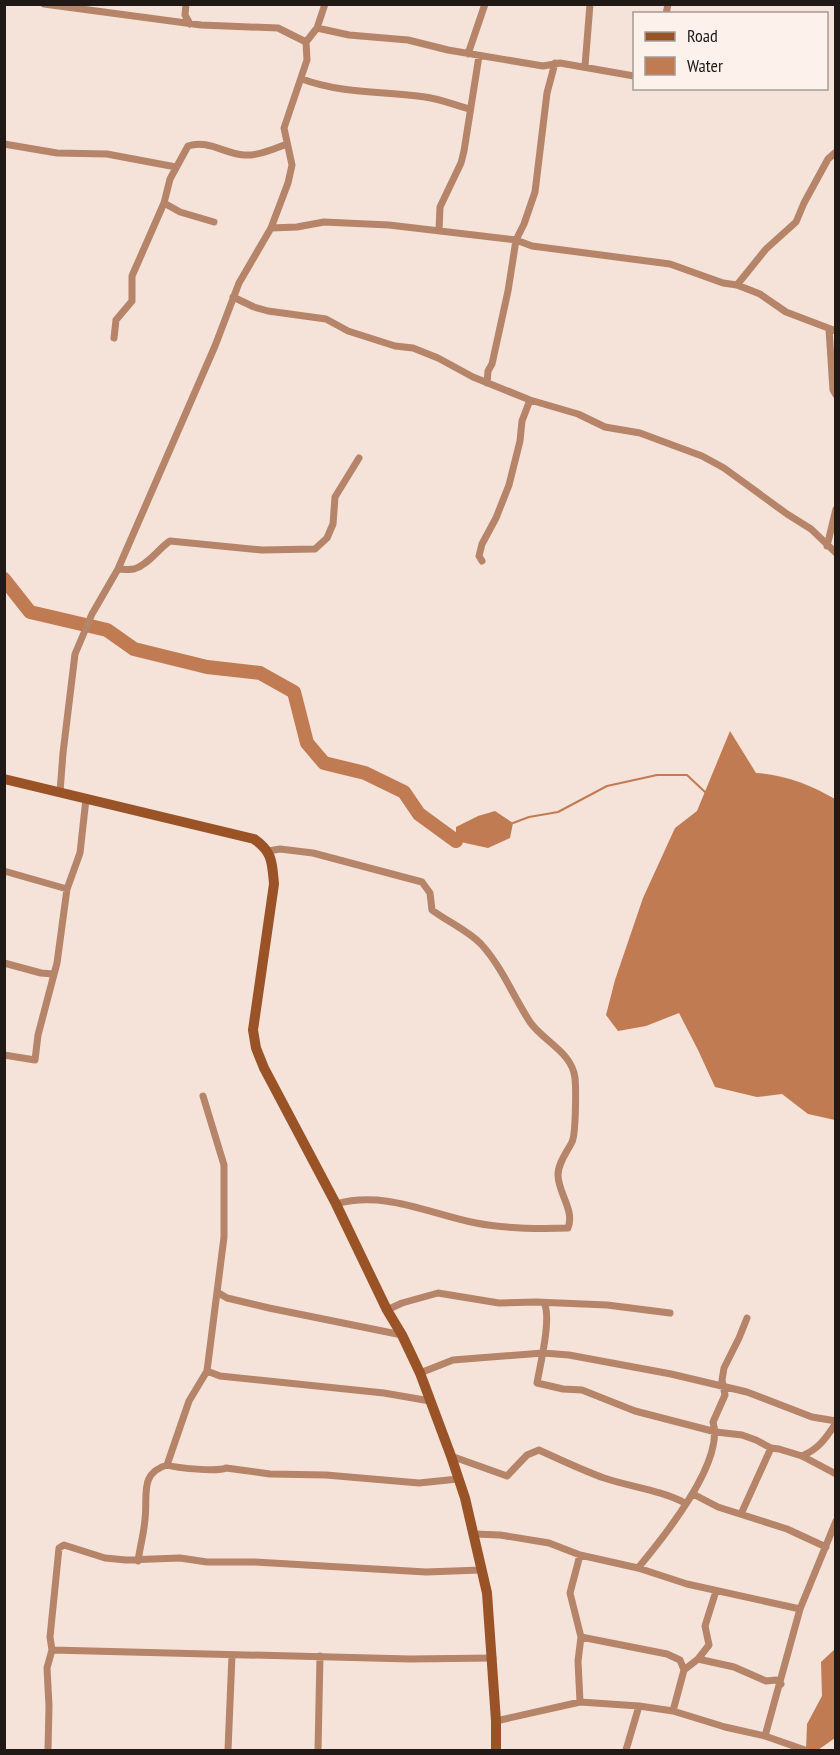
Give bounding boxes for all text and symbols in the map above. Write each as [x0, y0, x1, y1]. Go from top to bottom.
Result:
legend [633, 12, 828, 90]
text: Road [687, 24, 718, 47]
text: Water [687, 54, 723, 77]

